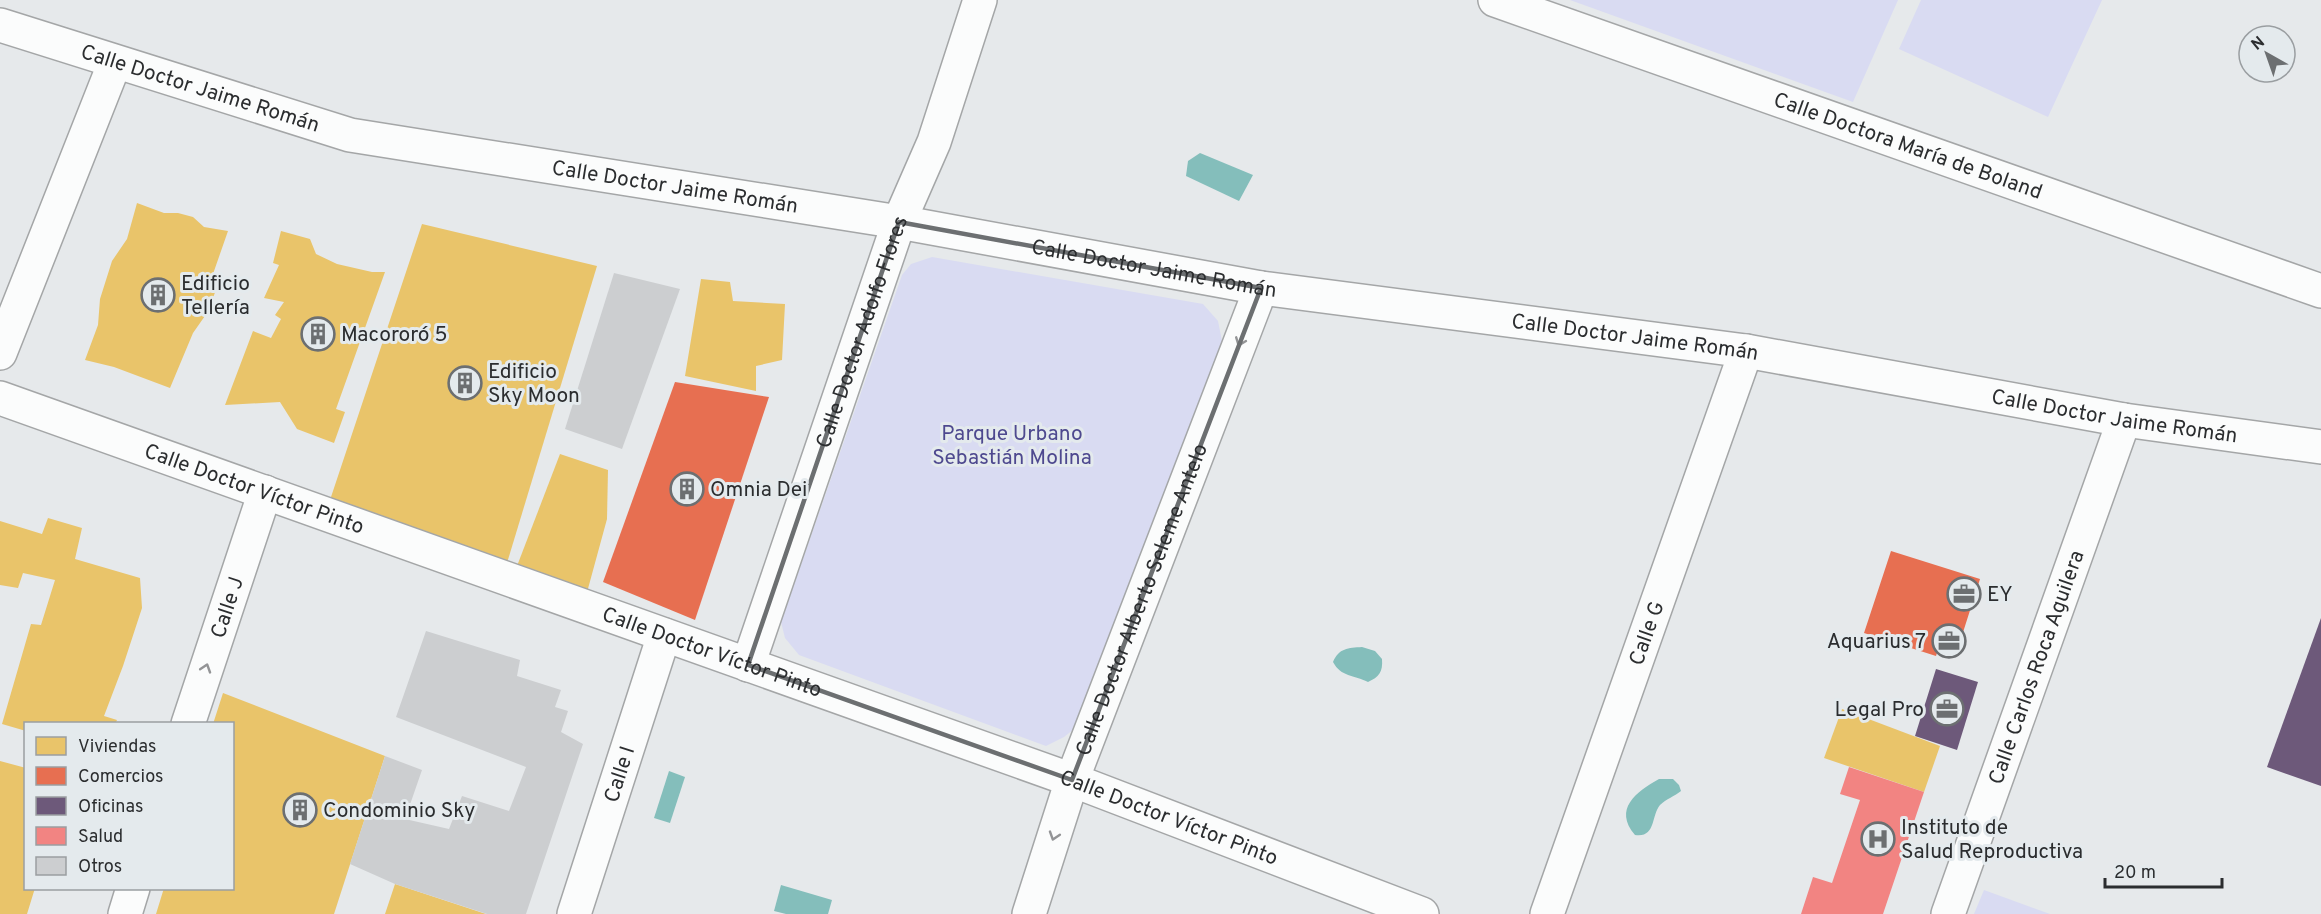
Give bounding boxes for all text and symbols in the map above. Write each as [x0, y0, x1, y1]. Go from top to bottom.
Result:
north arrow [2237, 24, 2297, 84]
text: N [2248, 33, 2269, 55]
street label: Calle Doctor Jaime Román [77, 39, 323, 140]
street label: Calle Doctora María de Boland [1770, 87, 2046, 207]
street label: Calle Doctor Jaime Román [550, 155, 800, 221]
street label: Calle Doctor Adolfo Flores [811, 212, 915, 452]
street label: Calle Doctor Jaime Román [1029, 234, 1278, 305]
place label: Edificio Tellería [181, 271, 250, 322]
building icon: Edificio Tellería [140, 277, 176, 313]
street label: Calle Doctor Jaime Román [1510, 309, 1761, 368]
building icon: Macororó 5 [300, 316, 336, 352]
place label: Macororó 5 [341, 322, 448, 349]
one-way arrow [1235, 336, 1247, 347]
place label: Edificio Sky Moon [488, 359, 580, 410]
building icon: Edificio Sky Moon [447, 365, 483, 401]
street label: Calle Doctor Jaime Román [1989, 384, 2239, 450]
park label: Parque Urbano Sebastián Molina [932, 421, 1092, 472]
street label: Calle Doctor Víctor Pinto [140, 438, 367, 542]
street label: Calle Doctor Alberto Seleme Antelo [1070, 440, 1215, 760]
building icon: Omnia Dei [669, 471, 705, 507]
place label: Omnia Dei [710, 477, 807, 504]
street label: Calle Carlos Roca Aguilera [1983, 547, 2091, 788]
street label: Calle J [205, 573, 251, 642]
office icon: EY [1946, 576, 1982, 612]
place label: EY [1987, 582, 2013, 609]
street label: Calle G [1624, 598, 1672, 669]
street label: Calle Doctor Víctor Pinto [598, 602, 825, 705]
office icon: Aquarius 7 [1931, 623, 1967, 659]
place label: Aquarius 7 [1827, 629, 1926, 656]
one-way arrow [199, 663, 212, 674]
office icon: Legal Pro [1929, 691, 1965, 727]
place label: Legal Pro [1835, 697, 1924, 724]
legend [24, 722, 234, 890]
text: Viviendas [78, 736, 156, 759]
street label: Calle I [599, 743, 642, 806]
street label: Calle Doctor Víctor Pinto [1056, 765, 1281, 873]
text: Comercios [78, 766, 164, 789]
building icon: Condominio Sky [282, 792, 318, 828]
text: Oficinas [78, 796, 143, 819]
place label: Condominio Sky [323, 798, 475, 825]
place label: Instituto de Salud Reproductiva [1901, 815, 2083, 866]
hospital icon: Instituto de Salud Reproductiva [1860, 821, 1896, 857]
text: Salud [78, 826, 123, 849]
one-way arrow [1049, 830, 1061, 841]
scale bar [2105, 851, 2222, 889]
text: Otros [78, 856, 122, 879]
text: 20 m [2114, 862, 2156, 885]

